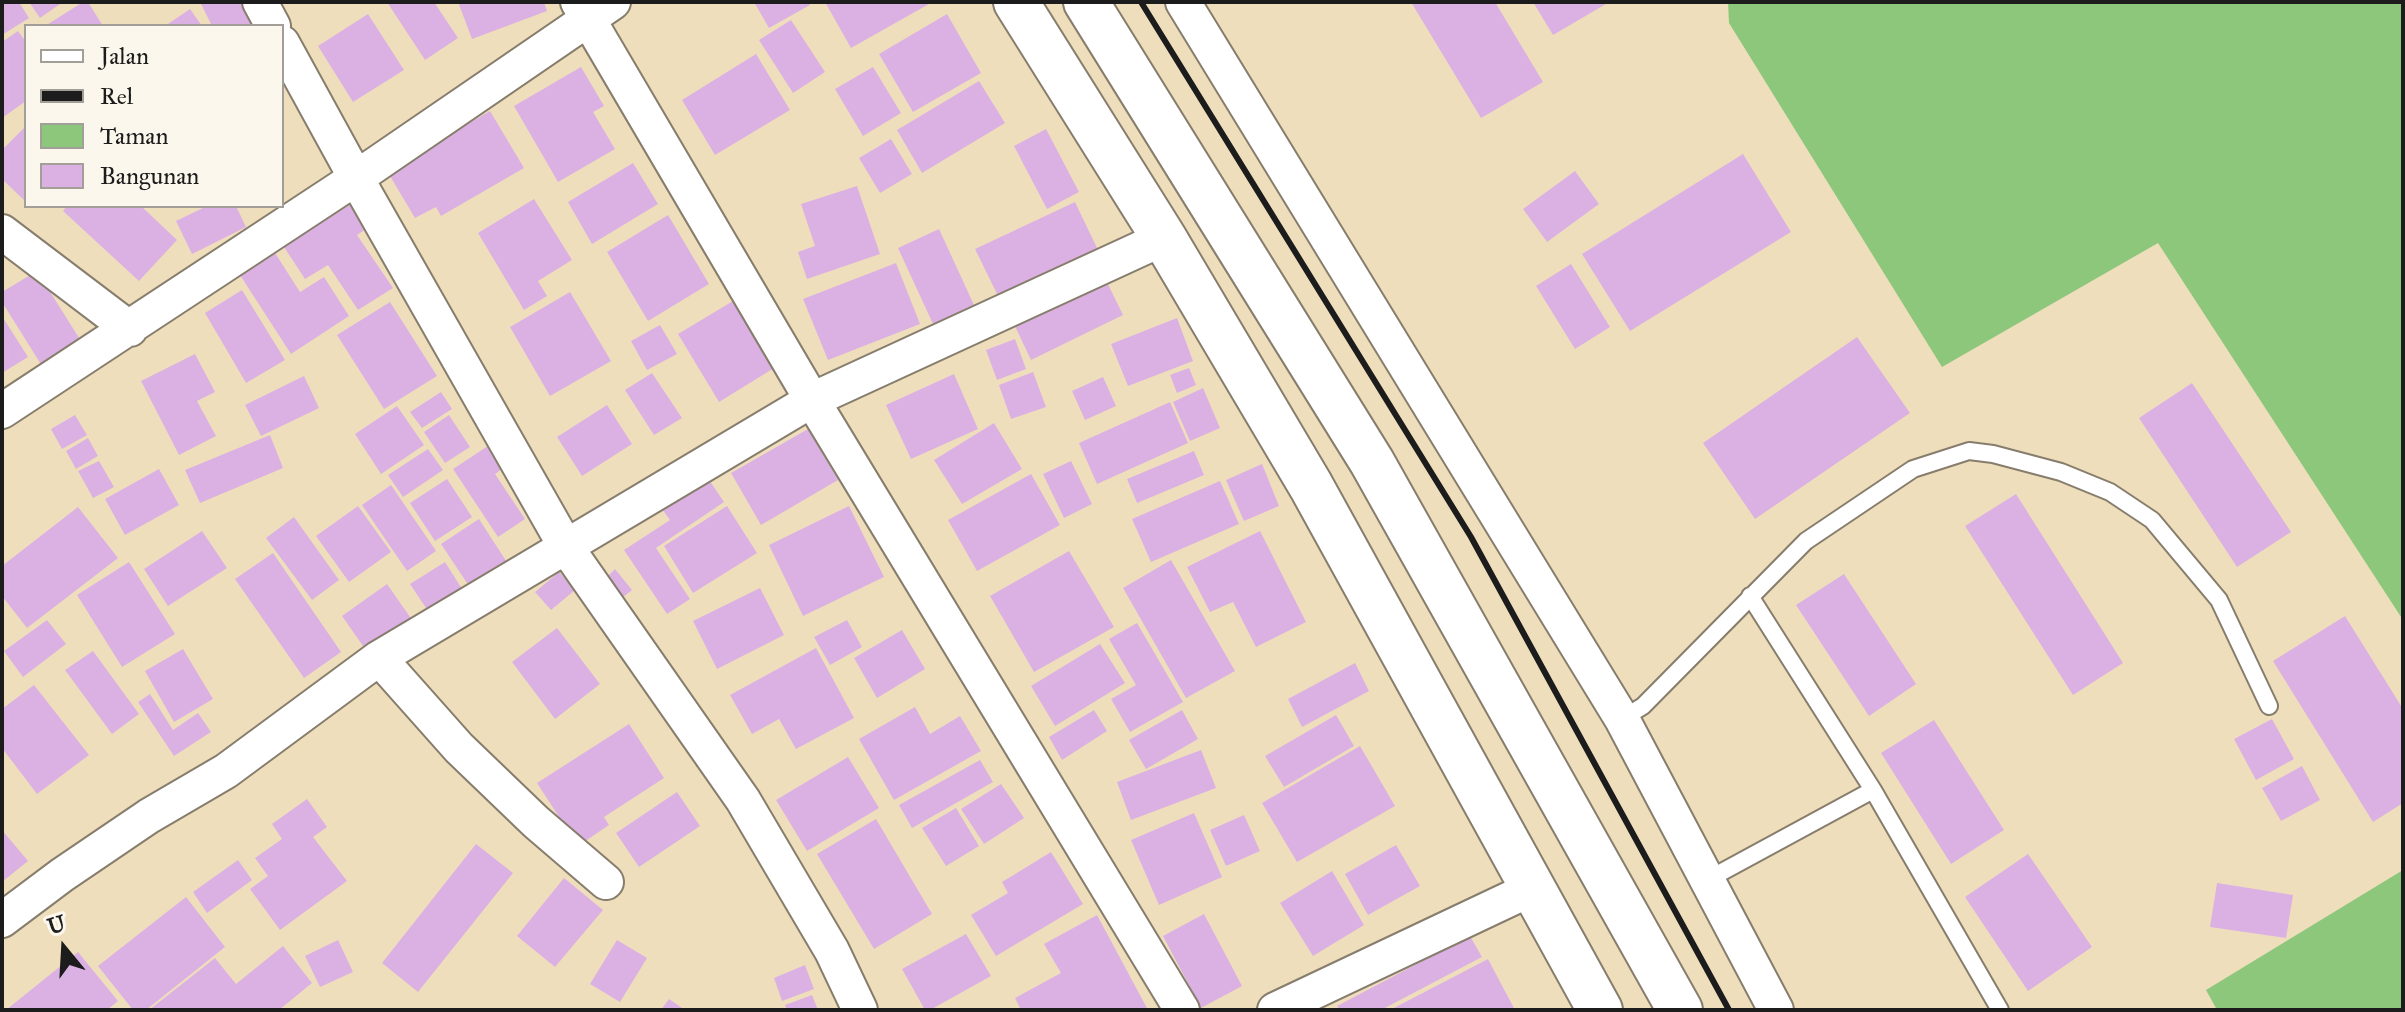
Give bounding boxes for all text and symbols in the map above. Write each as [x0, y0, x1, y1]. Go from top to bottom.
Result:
legend [24, 24, 284, 208]
text: Jalan [100, 41, 149, 71]
text: Rel [100, 81, 133, 111]
text: Taman [100, 121, 168, 151]
text: Bangunan [100, 161, 199, 191]
north arrow [24, 908, 104, 988]
text: U [44, 909, 69, 940]

